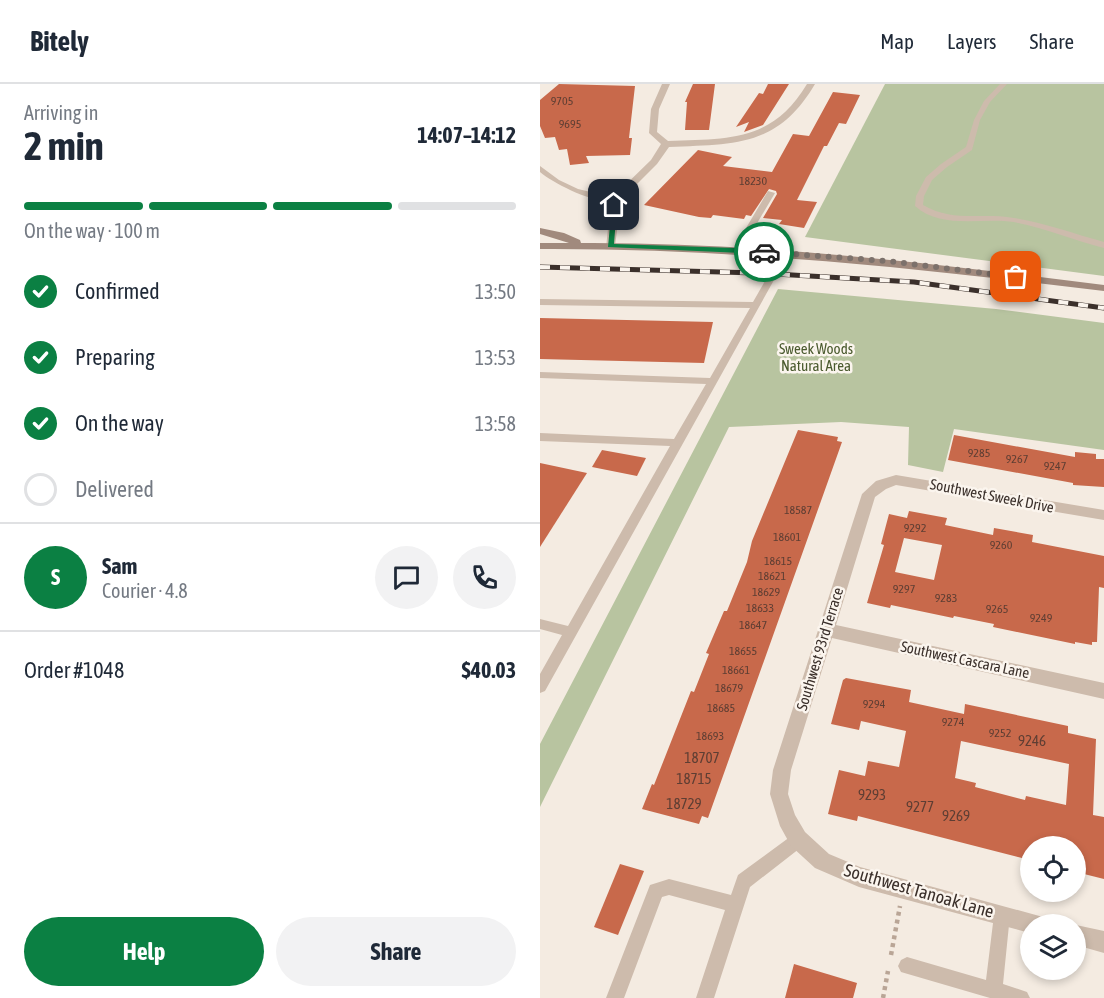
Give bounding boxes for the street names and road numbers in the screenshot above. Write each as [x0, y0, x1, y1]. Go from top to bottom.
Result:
street label: Southwest Sweek Drive [929, 475, 1056, 516]
street label: Southwest 93rd Terrace [793, 585, 846, 712]
street label: Southwest Cascara Lane [899, 638, 1031, 681]
street label: Southwest Tanoak Lane [842, 859, 996, 922]

